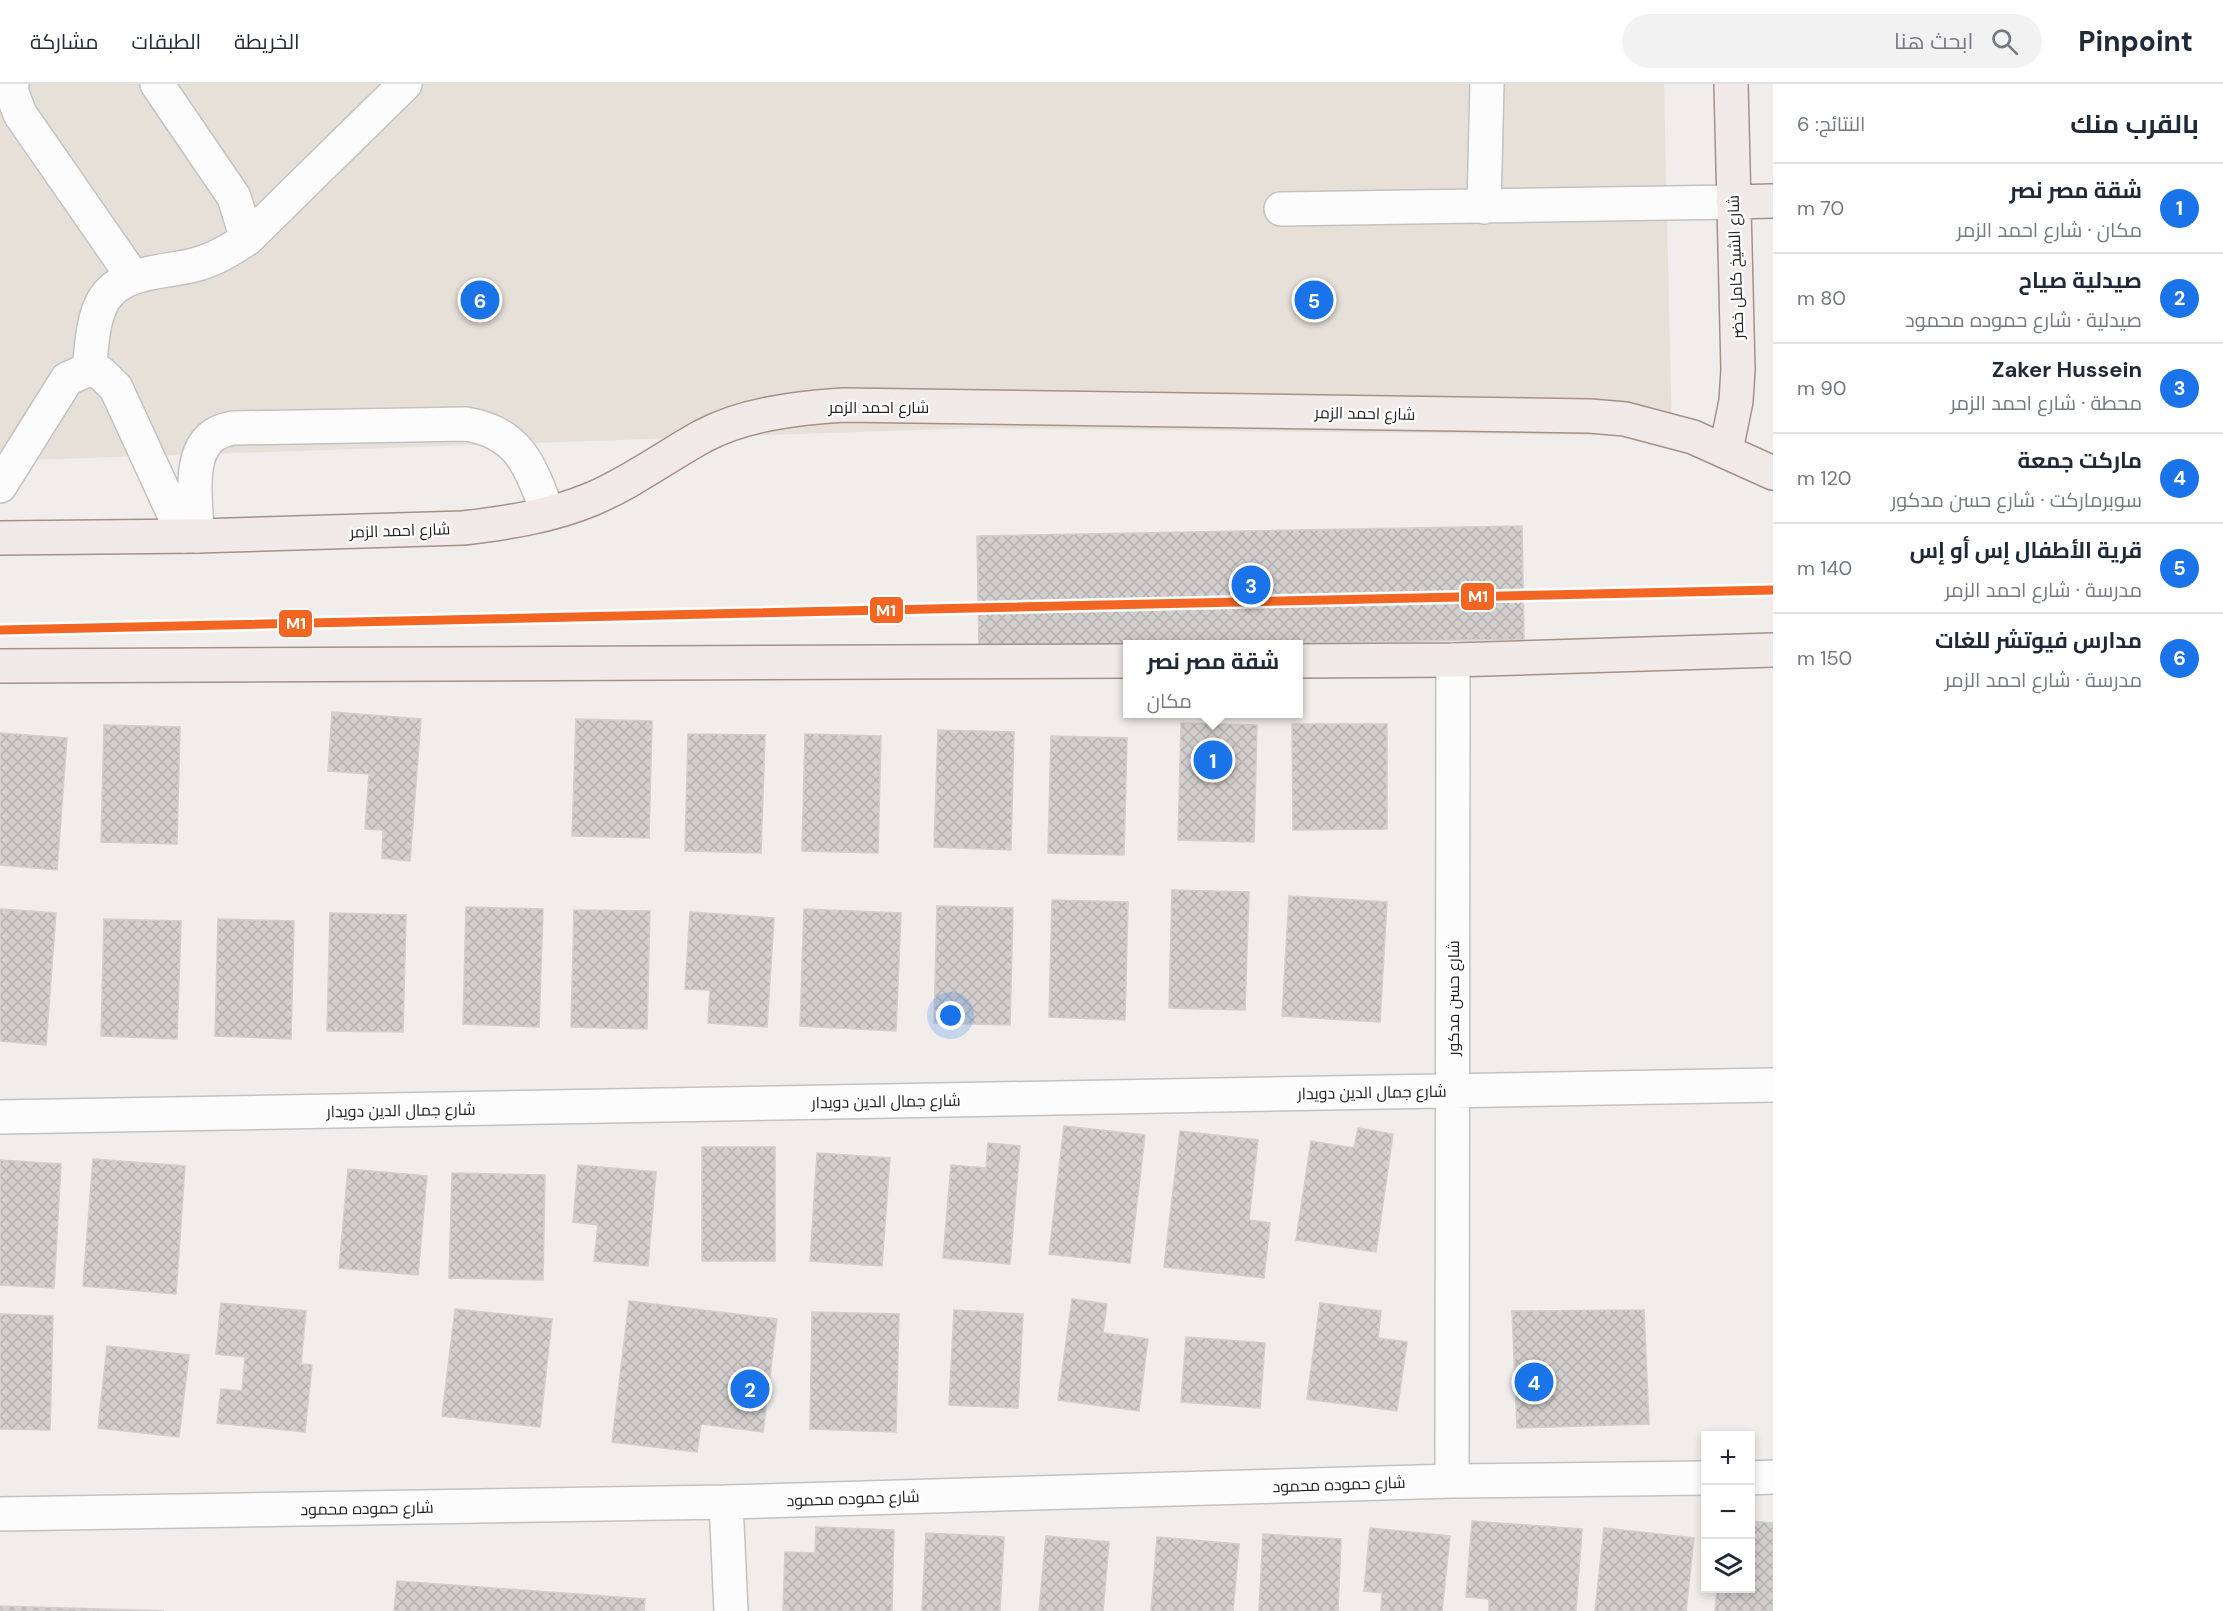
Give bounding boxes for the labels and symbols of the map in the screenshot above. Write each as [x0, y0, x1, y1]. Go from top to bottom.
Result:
street label: شارع الشيخ كامل خضر [1722, 195, 1750, 340]
pin: 6 [460, 278, 500, 322]
pin: 5 [1294, 278, 1334, 322]
street label: شارع احمد الزمر [828, 397, 929, 419]
street label: شارع احمد الزمر [1313, 402, 1415, 426]
street label: شارع احمد الزمر [348, 518, 451, 544]
pin: 3 [1232, 562, 1270, 608]
line badge: M1 [1460, 582, 1495, 611]
text: M1 [1468, 586, 1488, 607]
line badge: M1 [869, 596, 904, 624]
text: M1 [876, 600, 896, 621]
line badge: M1 [278, 609, 313, 638]
text: M1 [286, 613, 306, 634]
pin: 1 [1194, 738, 1232, 782]
street label: شارع حسن مدكور [1443, 940, 1465, 1057]
your location [936, 1001, 965, 1030]
street label: شارع جمال الدين دويدار [1296, 1081, 1447, 1105]
street label: شارع جمال الدين دويدار [810, 1090, 961, 1114]
street label: شارع جمال الدين دويدار [325, 1099, 476, 1123]
pin: 4 [1514, 1360, 1553, 1404]
pin: 2 [730, 1366, 770, 1412]
street label: شارع حموده محمود [1272, 1472, 1406, 1498]
street label: شارع حموده محمود [786, 1486, 920, 1512]
street label: شارع حموده محمود [300, 1497, 434, 1521]

